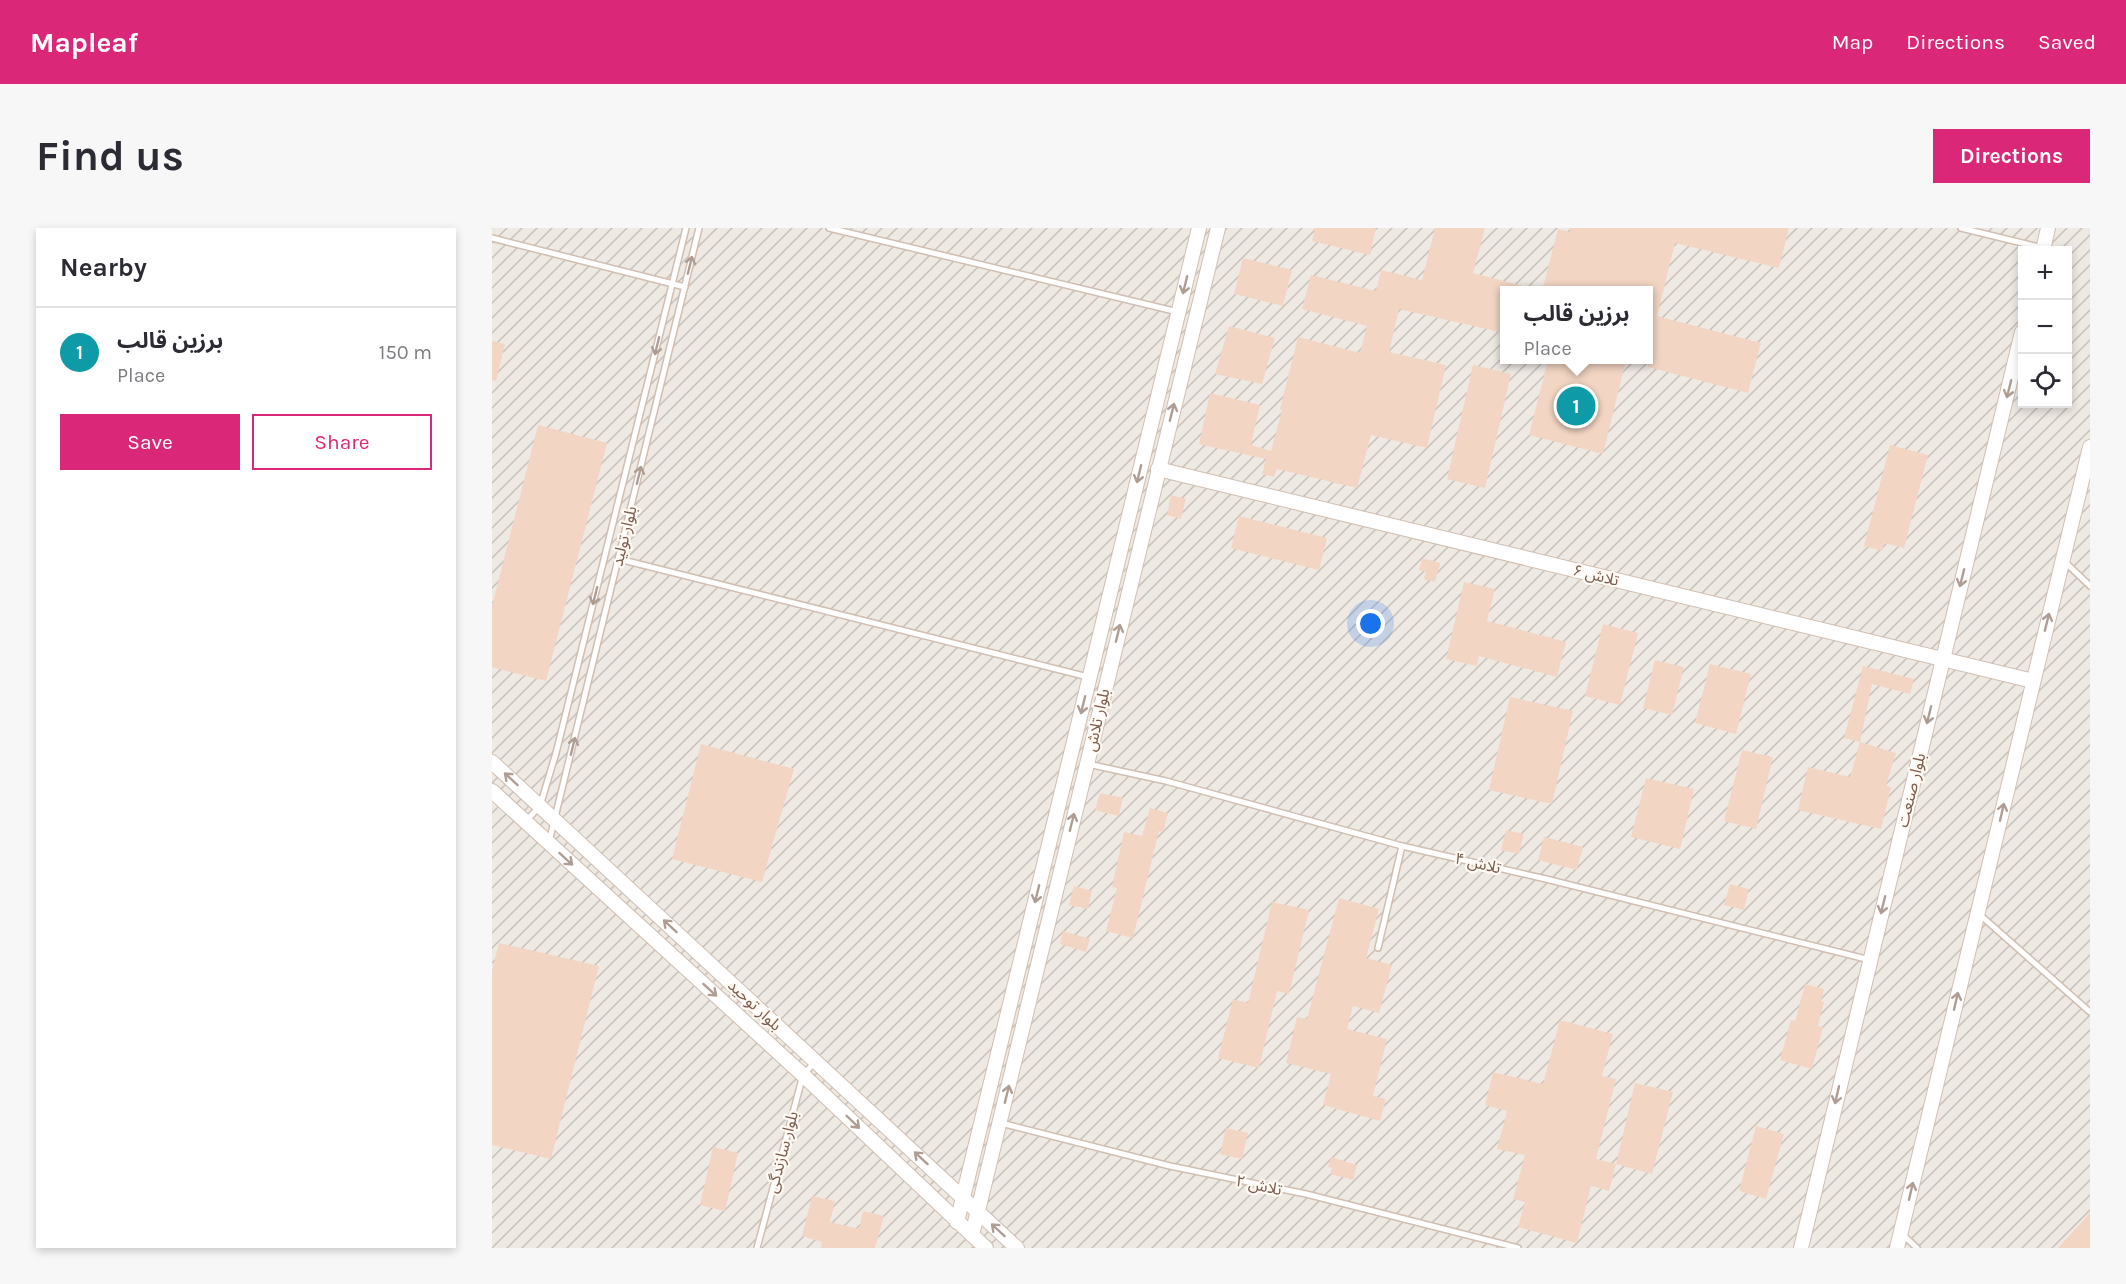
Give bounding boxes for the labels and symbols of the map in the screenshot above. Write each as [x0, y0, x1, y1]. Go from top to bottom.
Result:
one-way arrow [685, 255, 696, 275]
one-way arrow [1179, 275, 1191, 294]
one-way arrow [650, 336, 662, 355]
one-way arrow [2002, 379, 2014, 398]
pin: 1 [1556, 384, 1596, 429]
one-way arrow [1167, 403, 1179, 422]
one-way arrow [1133, 464, 1145, 483]
one-way arrow [634, 465, 646, 484]
street label: بلوار تولید [607, 504, 641, 568]
street label: تلاش ۶ [1571, 560, 1621, 590]
one-way arrow [1956, 568, 1968, 587]
one-way arrow [588, 587, 600, 606]
your location [1356, 609, 1385, 638]
one-way arrow [2042, 613, 2054, 632]
one-way arrow [1113, 624, 1124, 643]
street label: بلوار تلاش [1081, 687, 1113, 753]
one-way arrow [1077, 695, 1089, 714]
one-way arrow [1922, 706, 1934, 725]
one-way arrow [567, 736, 579, 755]
street label: بلوار صنعت [1893, 751, 1929, 829]
one-way arrow [503, 772, 518, 786]
one-way arrow [1996, 803, 2008, 822]
one-way arrow [1067, 813, 1079, 832]
street label: تلاش ۴ [1453, 848, 1503, 878]
one-way arrow [558, 852, 573, 866]
one-way arrow [1030, 884, 1042, 903]
one-way arrow [1876, 895, 1888, 914]
one-way arrow [662, 919, 677, 933]
street label: بلوار توحید [724, 975, 786, 1035]
one-way arrow [702, 983, 717, 997]
one-way arrow [1951, 992, 1963, 1011]
one-way arrow [1001, 1084, 1013, 1103]
one-way arrow [1831, 1085, 1843, 1104]
street label: بلوار سازندگی [762, 1109, 802, 1195]
one-way arrow [846, 1115, 861, 1130]
one-way arrow [913, 1151, 928, 1165]
street label: تلاش ۲ [1234, 1171, 1284, 1199]
one-way arrow [1906, 1182, 1917, 1201]
one-way arrow [990, 1223, 1005, 1237]

